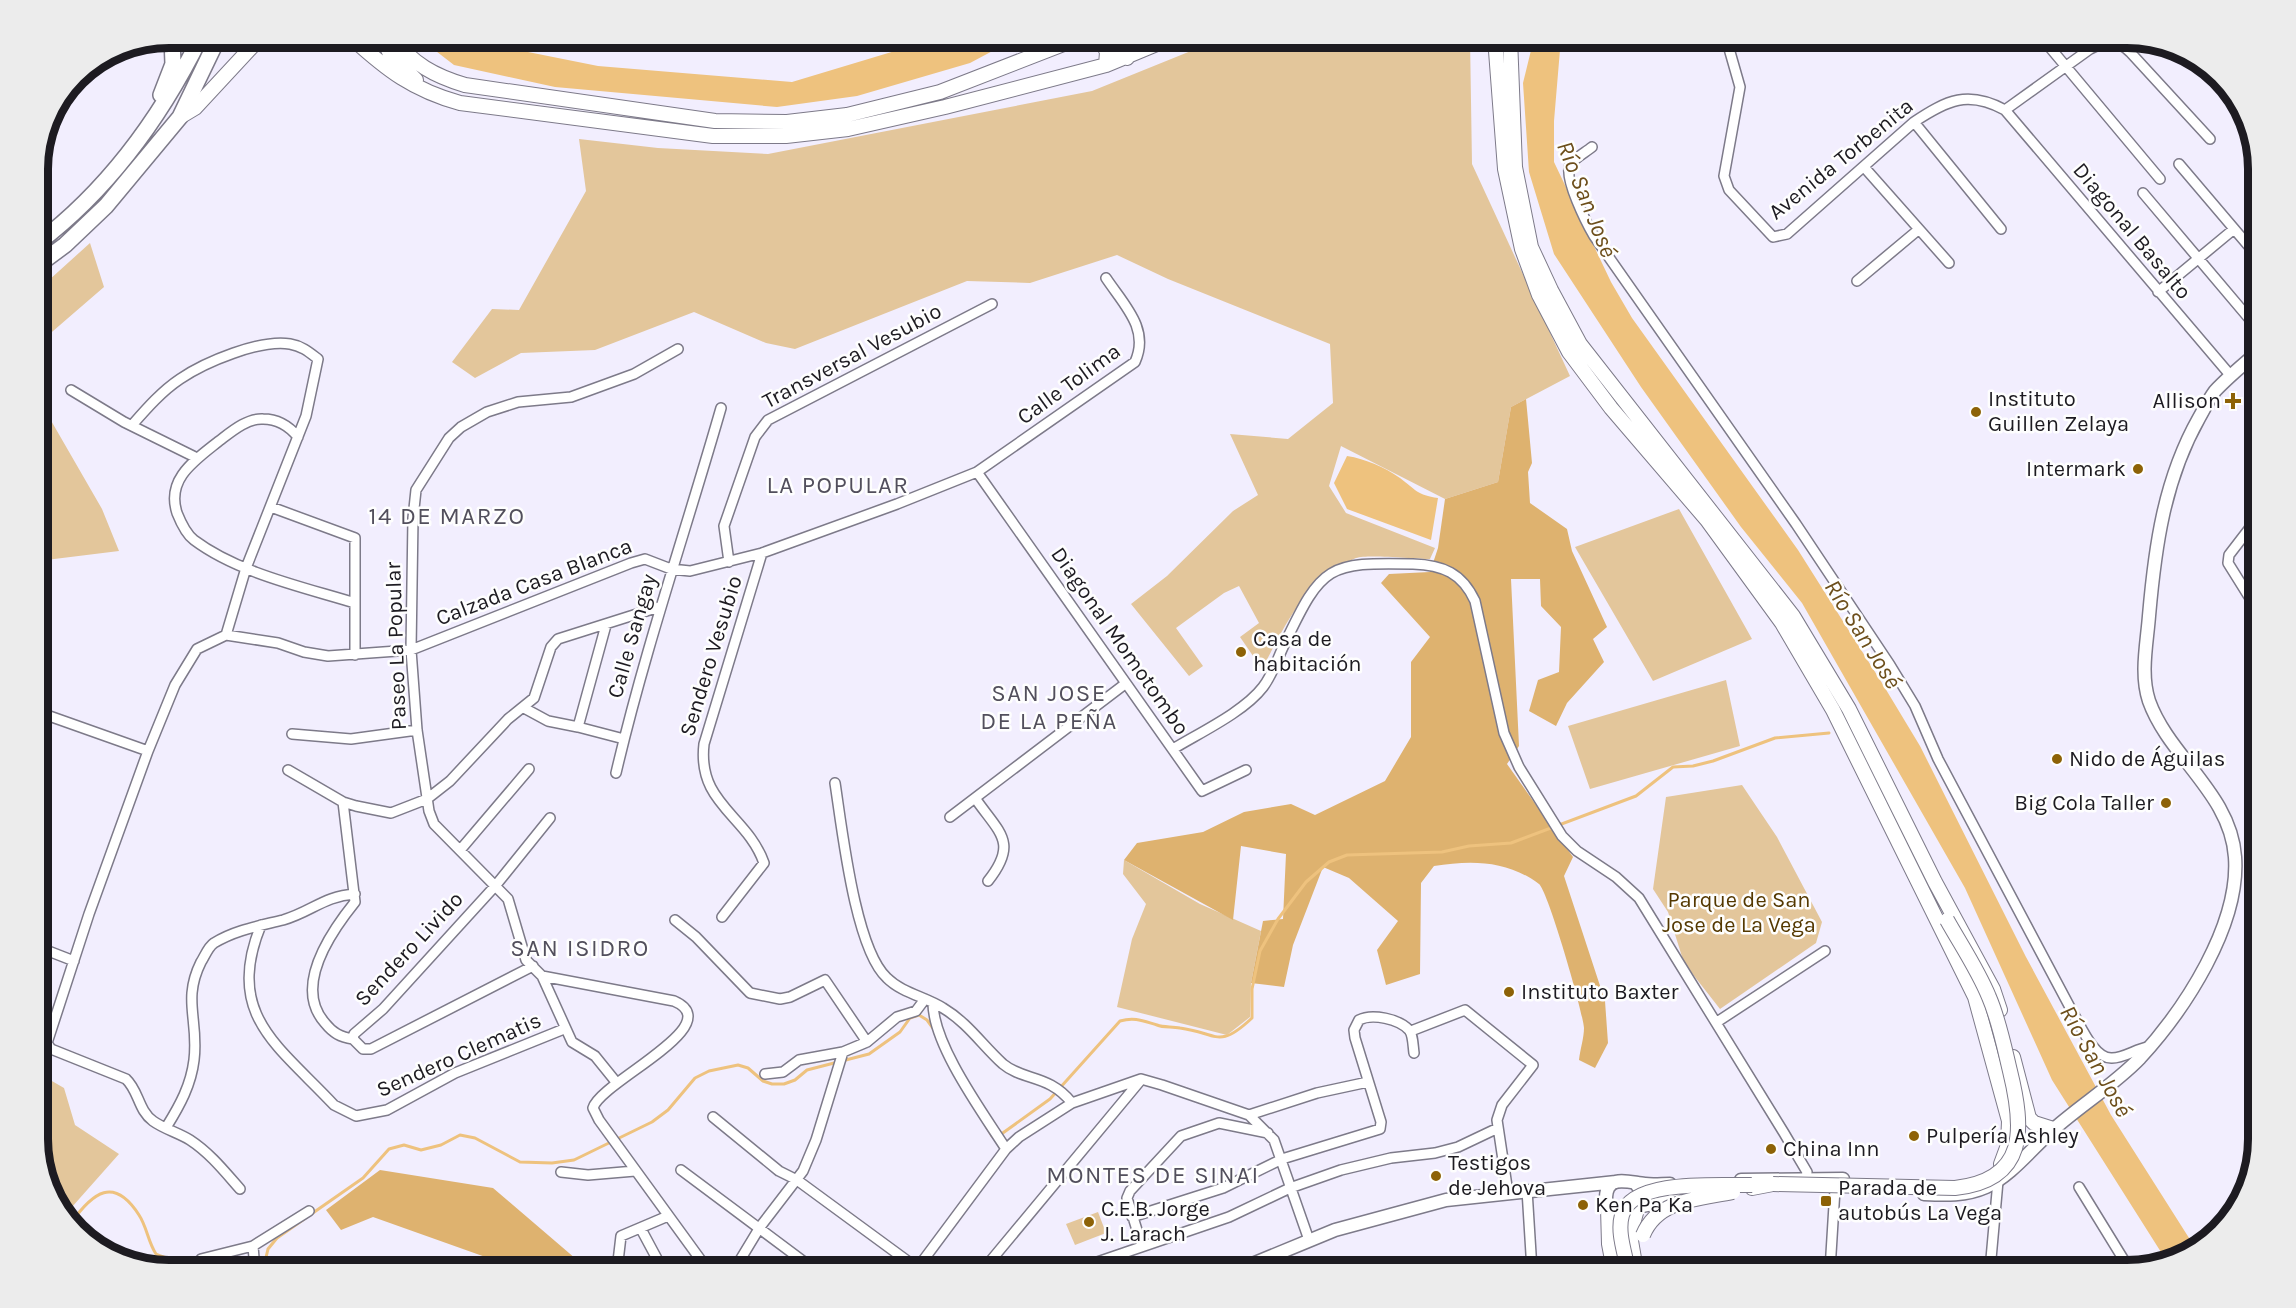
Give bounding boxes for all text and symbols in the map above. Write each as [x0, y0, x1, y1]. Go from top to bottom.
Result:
street label: Avenida Torbenita [1763, 93, 1919, 225]
water label: Río San José [1551, 137, 1623, 261]
street label: Diagonal Basalto [2067, 157, 2197, 305]
street label: Transversal Vesubio [758, 298, 946, 414]
street label: Calle Tolima [1012, 338, 1126, 430]
place label: Instituto Guillen Zelaya [1988, 386, 2129, 437]
place label: Allison [2153, 388, 2221, 414]
marker: Allison [2226, 394, 2240, 408]
marker: Instituto Guillen Zelaya [1969, 405, 1983, 419]
place label: Intermark [2026, 456, 2126, 482]
marker: Intermark [2131, 462, 2145, 476]
district label: LA POPULAR [766, 471, 910, 499]
district label: 14 DE MARZO [368, 502, 526, 530]
street label: Calzada Casa Blanca [432, 533, 636, 631]
street label: Diagonal Momotombo [1045, 542, 1195, 740]
street label: Paseo La Popular [380, 561, 412, 731]
street label: Calle Sangay [602, 571, 662, 701]
street label: Sendero Vesubio [674, 572, 748, 740]
water label: Río San José [1819, 574, 1907, 694]
place label: Casa de habitación [1253, 626, 1362, 677]
marker: Casa de habitación [1234, 645, 1248, 659]
district label: SAN JOSE DE LA PEÑA [980, 679, 1118, 735]
place label: Nido de Águilas [2069, 745, 2225, 772]
marker: Nido de Águilas [2050, 752, 2064, 766]
place label: Big Cola Taller [2014, 790, 2154, 816]
marker: Big Cola Taller [2159, 796, 2173, 810]
street label: Sendero Livido [349, 886, 469, 1012]
park label: Parque de San Jose de La Vega [1662, 887, 1816, 938]
district label: SAN ISIDRO [510, 934, 650, 962]
place label: Instituto Baxter [1521, 979, 1679, 1005]
marker: Instituto Baxter [1502, 985, 1516, 999]
water label: Río San José [2054, 1000, 2138, 1122]
street label: Sendero Clematis [373, 1007, 545, 1103]
place label: Pulpería Ashley [1926, 1123, 2079, 1149]
marker: Pulpería Ashley [1907, 1129, 1921, 1143]
place label: China Inn [1783, 1136, 1880, 1162]
marker: China Inn [1764, 1142, 1778, 1156]
place label: Testigos de Jehova [1448, 1150, 1546, 1201]
district label: MONTES DE SINAI [1046, 1161, 1260, 1189]
marker: Testigos de Jehova [1429, 1169, 1443, 1183]
place label: Parada de autobús La Vega [1838, 1175, 2002, 1226]
place label: Ken Pa Ka [1595, 1192, 1693, 1218]
marker: Parada de autobús La Vega [1819, 1194, 1833, 1208]
place label: C.E.B. Jorge J. Larach [1101, 1196, 1210, 1247]
marker: Ken Pa Ka [1576, 1198, 1590, 1212]
marker: C.E.B. Jorge J. Larach [1082, 1215, 1096, 1229]

